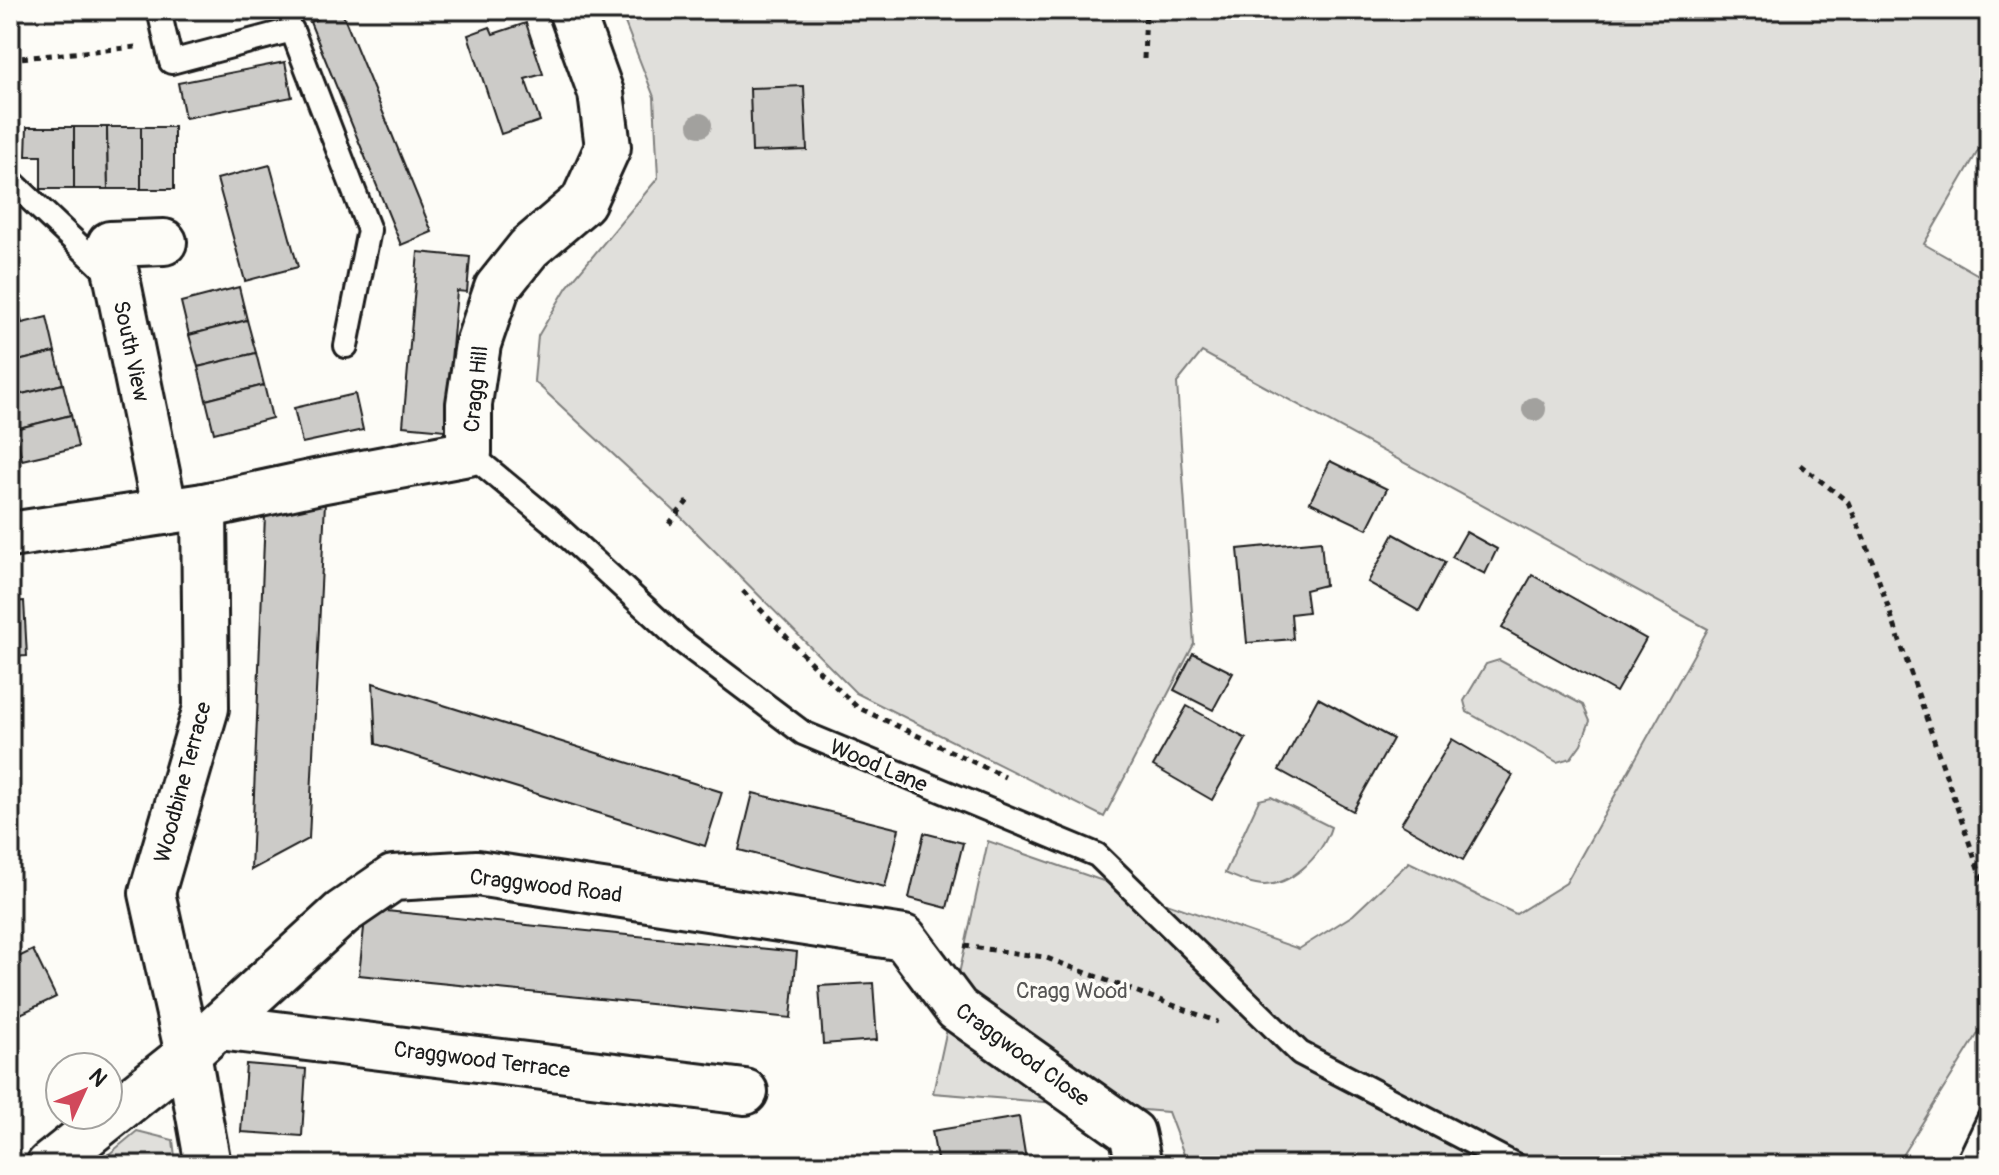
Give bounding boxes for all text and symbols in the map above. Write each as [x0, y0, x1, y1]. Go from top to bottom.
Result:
street label: South View [107, 298, 155, 404]
street label: Cragg Hill [458, 344, 494, 434]
street label: Woodbine Terrace [148, 699, 218, 866]
street label: Wood Lane [826, 733, 932, 799]
street label: Craggwood Road [468, 863, 624, 909]
park label: Cragg Wood [1016, 977, 1128, 1005]
street label: Craggwood Close [950, 997, 1095, 1113]
street label: Craggwood Terrace [392, 1035, 572, 1085]
north arrow [44, 1051, 124, 1131]
text: N [82, 1063, 113, 1093]

